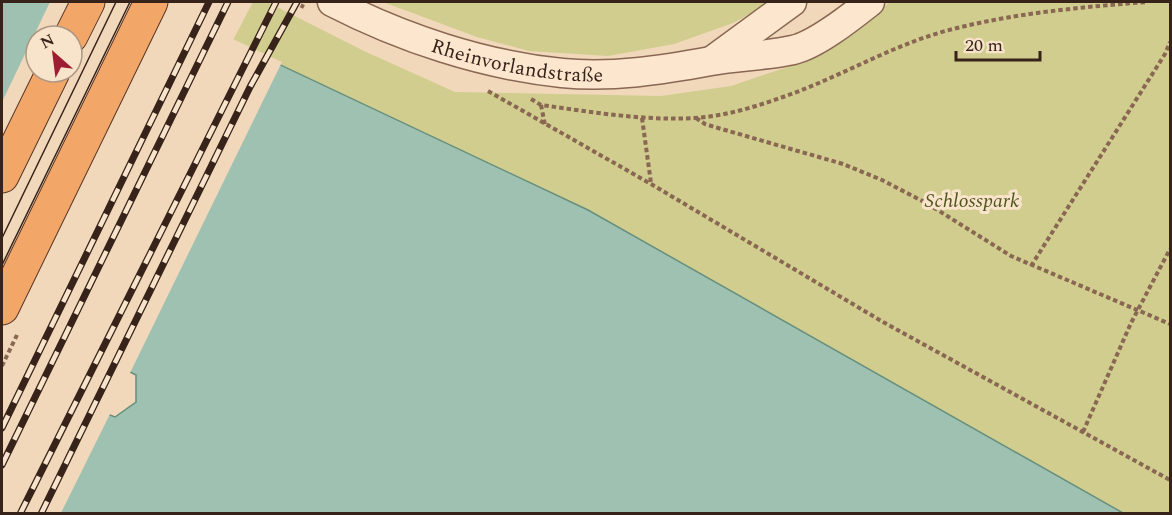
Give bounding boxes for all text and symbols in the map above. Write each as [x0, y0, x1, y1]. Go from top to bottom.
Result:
north arrow [24, 24, 84, 84]
scale bar [956, 24, 1040, 62]
text: N [36, 28, 59, 55]
street label: Rheinvorlandstraße [427, 31, 603, 91]
text: 20 m [965, 32, 1003, 59]
park label: Schlosspark [925, 186, 1020, 216]

